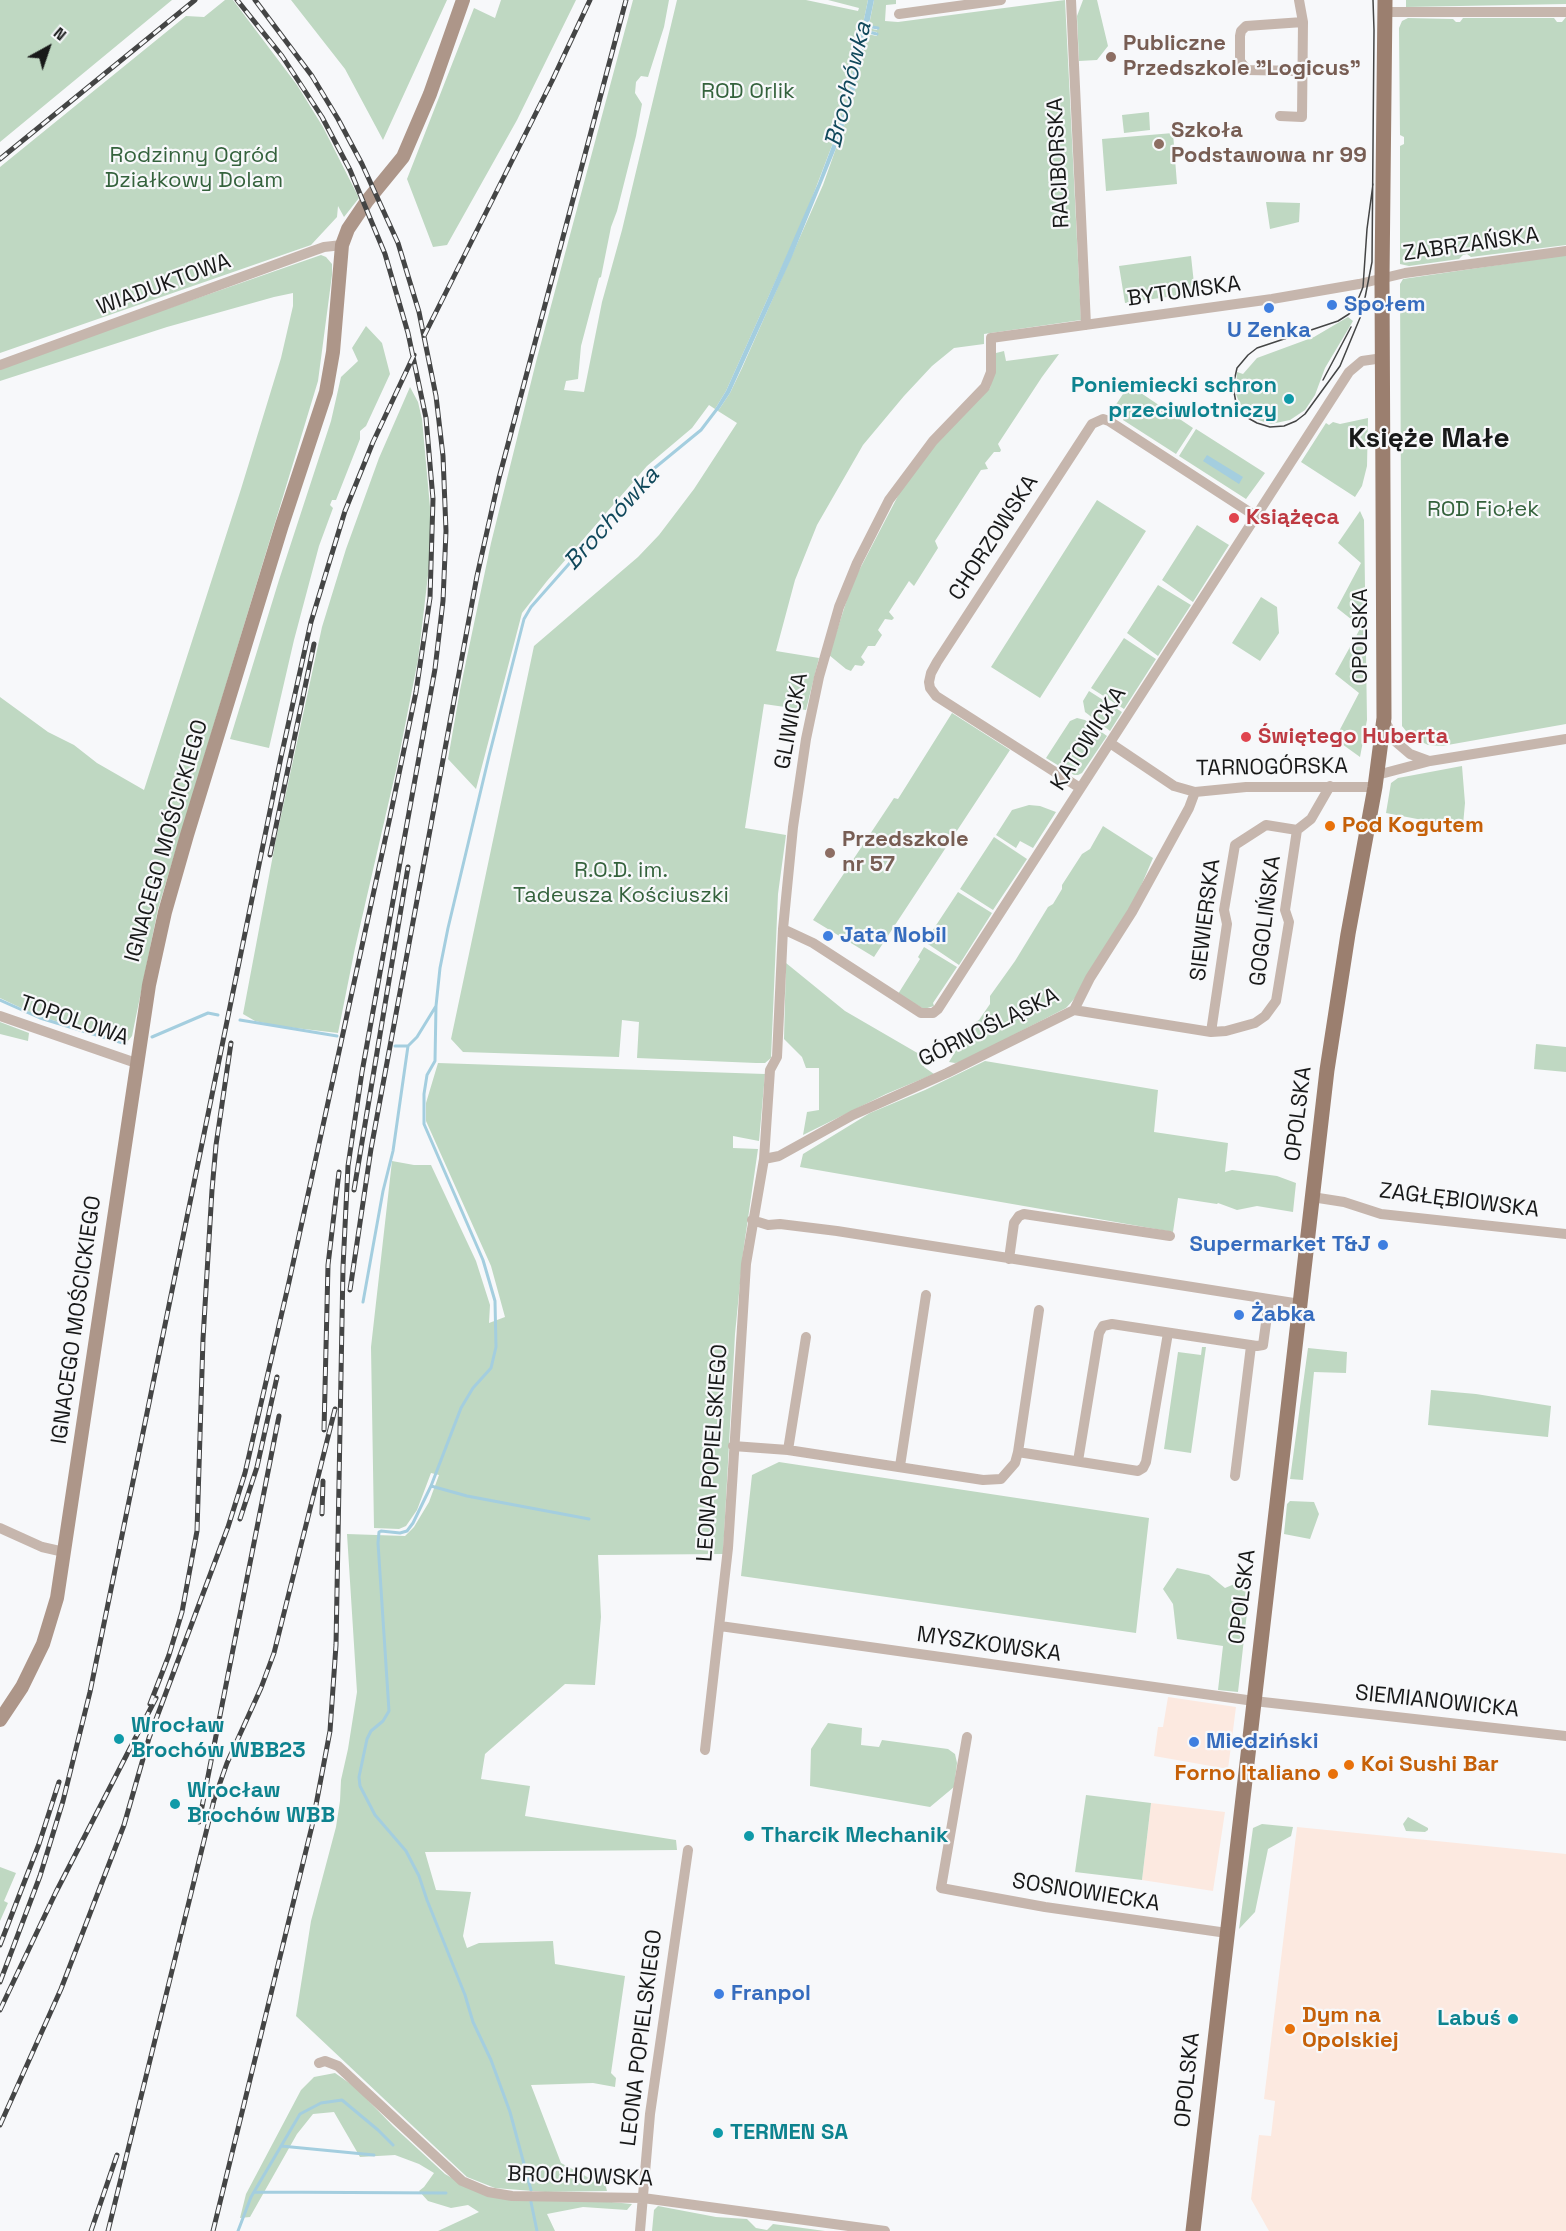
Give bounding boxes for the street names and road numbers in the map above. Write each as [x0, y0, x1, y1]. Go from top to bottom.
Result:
street label: RACIBORSKA [1042, 97, 1076, 229]
street label: ZABRZAŃSKA [1401, 222, 1541, 268]
street label: WIADUKTOWA [93, 249, 235, 321]
street label: BYTOMSKA [1126, 271, 1242, 313]
street label: CHORZOWSKA [944, 470, 1044, 606]
street label: OPOLSKA [1348, 588, 1374, 684]
street label: GLIWICKA [770, 670, 814, 772]
street label: KATOWICKA [1046, 682, 1132, 796]
street label: IGNACEGO MOŚCICKIEGO [120, 717, 214, 965]
street label: TARNOGÓRSKA [1196, 753, 1348, 783]
street label: GOGOLIŃSKA [1245, 854, 1287, 988]
street label: SIEWIERSKA [1185, 857, 1227, 983]
street label: GÓRNOŚLĄSKA [915, 983, 1063, 1073]
street label: TOPOLOWA [16, 990, 132, 1052]
street label: OPOLSKA [1280, 1065, 1318, 1163]
street label: ZAGŁĘBIOWSKA [1378, 1178, 1540, 1224]
street label: IGNACEGO MOŚCICKIEGO [46, 1194, 108, 1446]
street label: LEONA POPIELSKIEGO [692, 1343, 734, 1563]
street label: OPOLSKA [1224, 1548, 1262, 1646]
street label: MYSZKOWSKA [915, 1622, 1063, 1668]
street label: SIEMIANOWICKA [1354, 1680, 1520, 1724]
street label: SOSNOWIECKA [1010, 1868, 1162, 1918]
street label: LEONA POPIELSKIEGO [616, 1928, 668, 2148]
street label: OPOLSKA [1170, 2031, 1206, 2129]
street label: BROCHOWSKA [506, 2161, 654, 2193]

